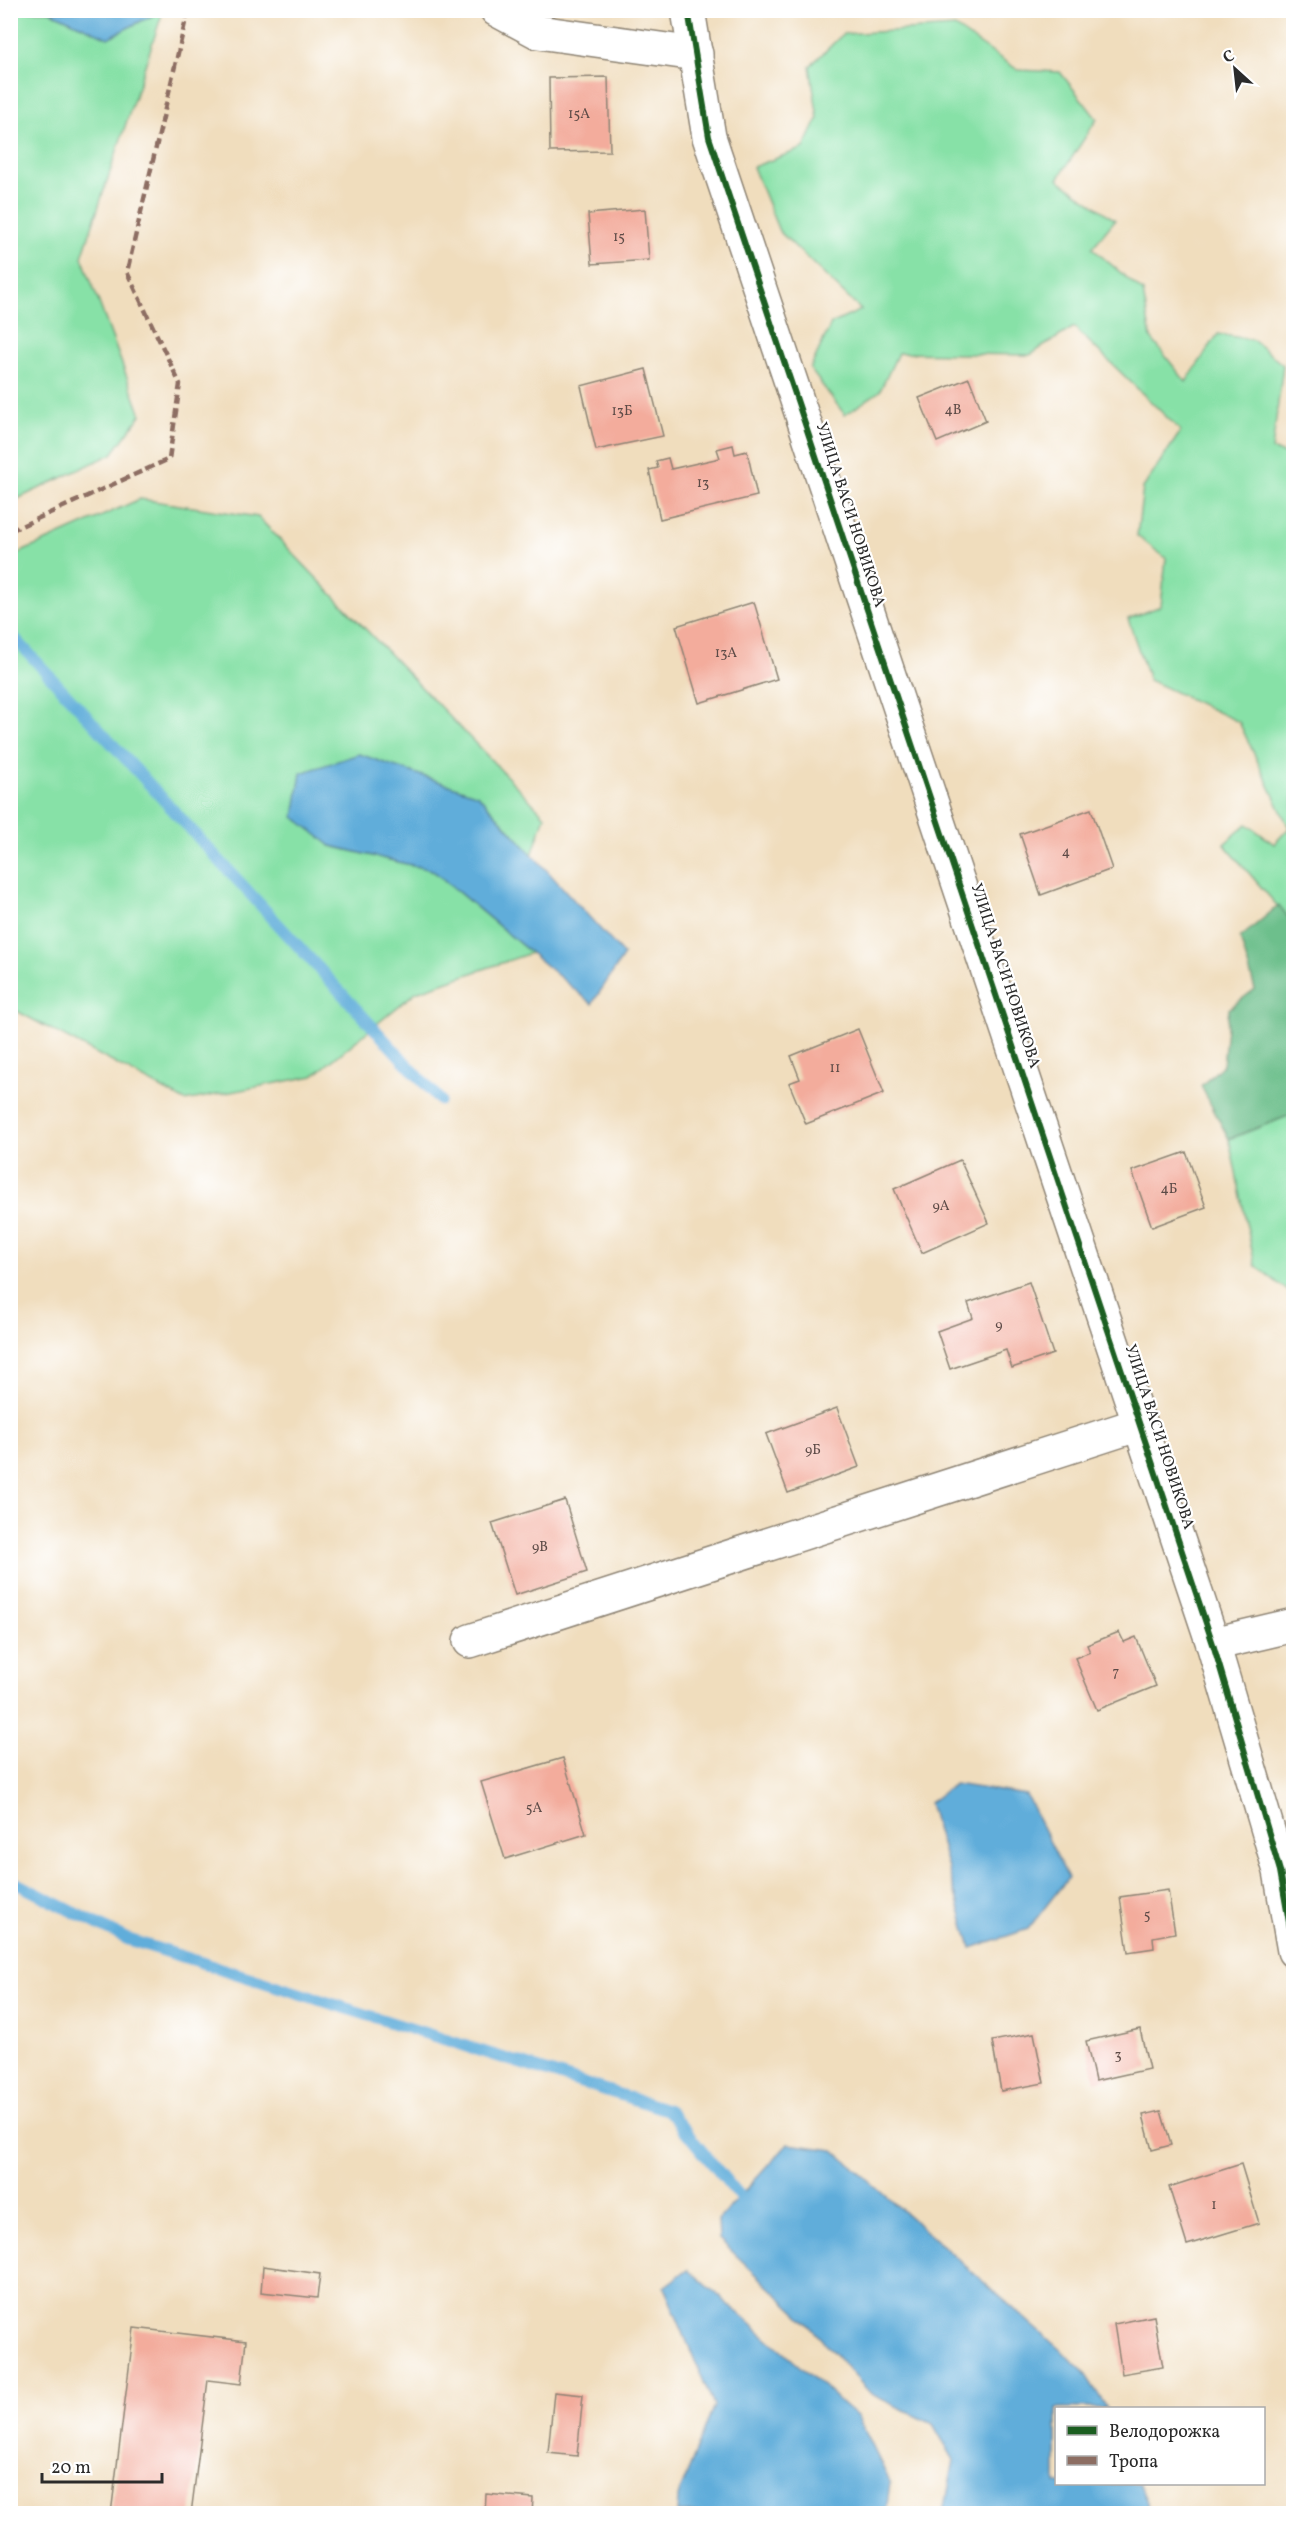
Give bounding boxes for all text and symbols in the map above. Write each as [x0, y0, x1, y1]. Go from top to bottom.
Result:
north arrow [1205, 39, 1265, 99]
text: С [1220, 45, 1239, 70]
house number: 15А [568, 105, 590, 124]
house number: 15 [613, 228, 625, 247]
house number: 4В [944, 401, 962, 420]
house number: 13Б [611, 402, 633, 421]
street label: УЛИЦА ВАСИ НОВИКОВА [810, 420, 890, 610]
house number: 13 [697, 474, 709, 493]
house number: 13А [715, 644, 737, 663]
house number: 4 [1062, 843, 1070, 862]
street label: УЛИЦА ВАСИ НОВИКОВА [965, 881, 1045, 1071]
house number: 11 [830, 1059, 840, 1078]
house number: 4Б [1161, 1180, 1177, 1199]
house number: 9А [932, 1197, 950, 1216]
house number: 9 [995, 1316, 1003, 1335]
street label: УЛИЦА ВАСИ НОВИКОВА [1119, 1342, 1199, 1532]
house number: 9Б [805, 1441, 821, 1460]
house number: 9В [532, 1538, 548, 1557]
house number: 7 [1113, 1663, 1120, 1682]
house number: 5А [526, 1799, 542, 1818]
house number: 5 [1144, 1906, 1150, 1925]
house number: 3 [1114, 2046, 1122, 2065]
house number: 1 [1211, 2196, 1217, 2215]
legend [1055, 2407, 1265, 2485]
text: Велодорожка [1109, 2420, 1220, 2445]
scale bar [42, 2446, 162, 2484]
text: Тропа [1109, 2450, 1158, 2475]
text: 20 m [51, 2456, 91, 2481]

